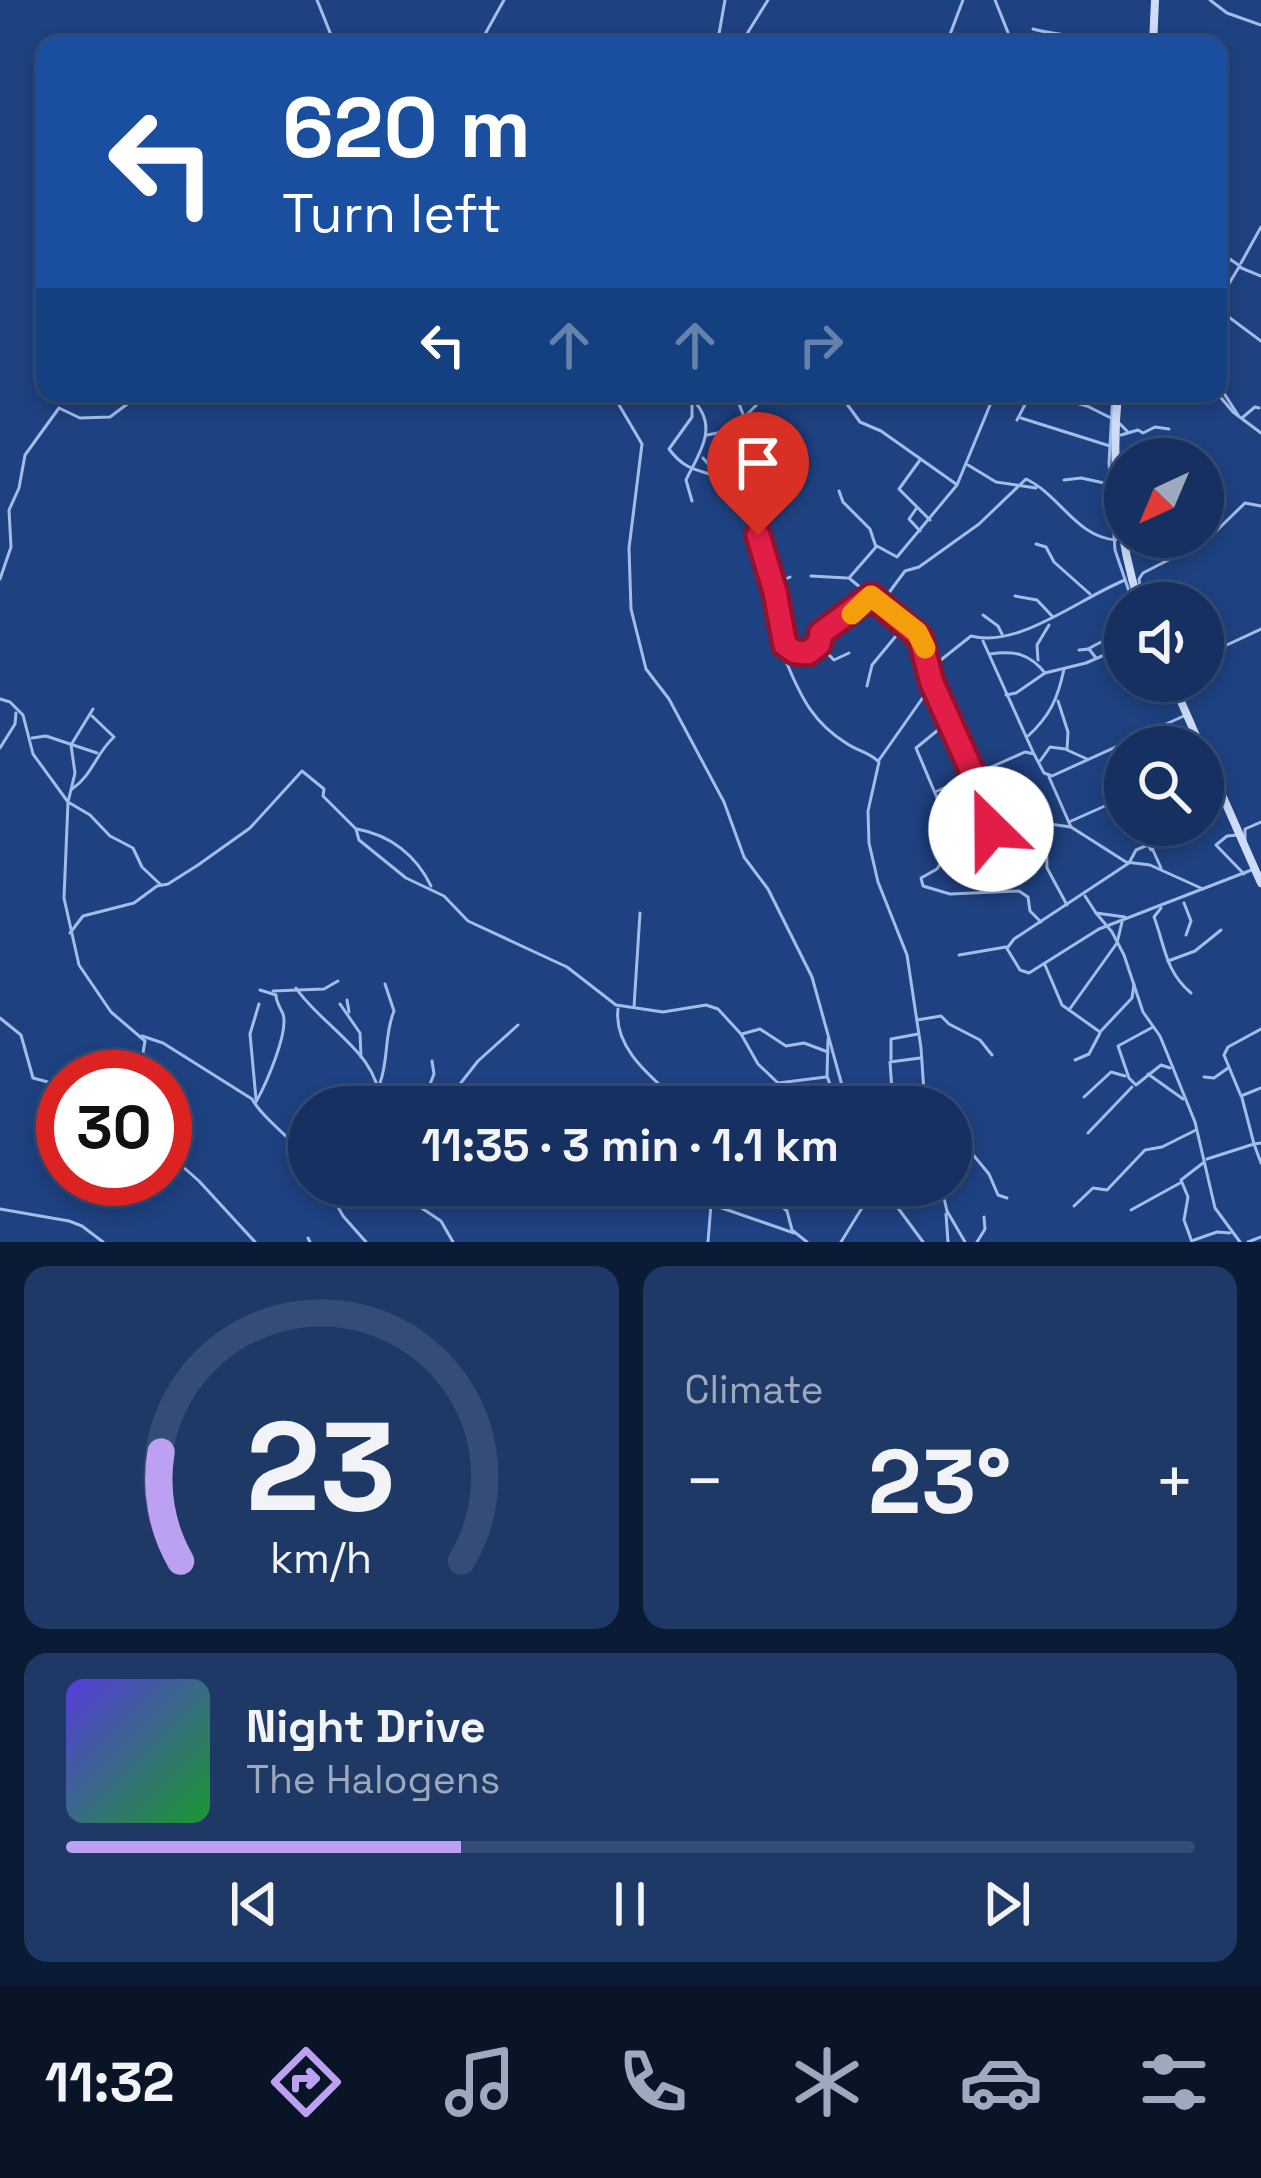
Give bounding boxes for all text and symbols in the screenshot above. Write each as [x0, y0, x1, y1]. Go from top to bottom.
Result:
text: 620 m [282, 74, 531, 182]
icon: left [84, 84, 240, 240]
text: Turn left [282, 179, 502, 248]
icon: left [410, 312, 476, 378]
icon: ahead [536, 312, 602, 378]
icon: ahead [662, 312, 728, 378]
icon: right [788, 312, 854, 378]
pin [707, 412, 809, 535]
icon: arrive [725, 430, 791, 496]
north arrow [1104, 438, 1224, 558]
map controls [1104, 438, 1224, 846]
button: sound [1104, 582, 1224, 702]
button: search [1104, 726, 1224, 846]
position arrow [928, 766, 1054, 892]
speed limit sign: 30 [36, 1050, 192, 1206]
text: 11:35 · 3 min · 1.1 km [421, 1117, 839, 1174]
text: Climate [685, 1365, 824, 1414]
text: 23 [246, 1387, 396, 1546]
text: 23° [868, 1424, 1012, 1539]
text: − [685, 1439, 725, 1523]
text: + [1154, 1439, 1195, 1523]
text: km/h [270, 1530, 372, 1585]
text: Night Drive [246, 1698, 486, 1755]
text: The Halogens [246, 1755, 500, 1804]
icon: previous [221, 1871, 287, 1937]
icon: pause [597, 1871, 663, 1937]
icon: next [974, 1871, 1040, 1937]
icon: directions [264, 2040, 348, 2124]
icon: music [438, 2040, 522, 2124]
icon: phone [611, 2040, 695, 2124]
icon: climate [785, 2040, 869, 2124]
icon: car [959, 2040, 1043, 2124]
icon: filters [1132, 2040, 1216, 2124]
text: 11:32 [45, 2048, 175, 2117]

